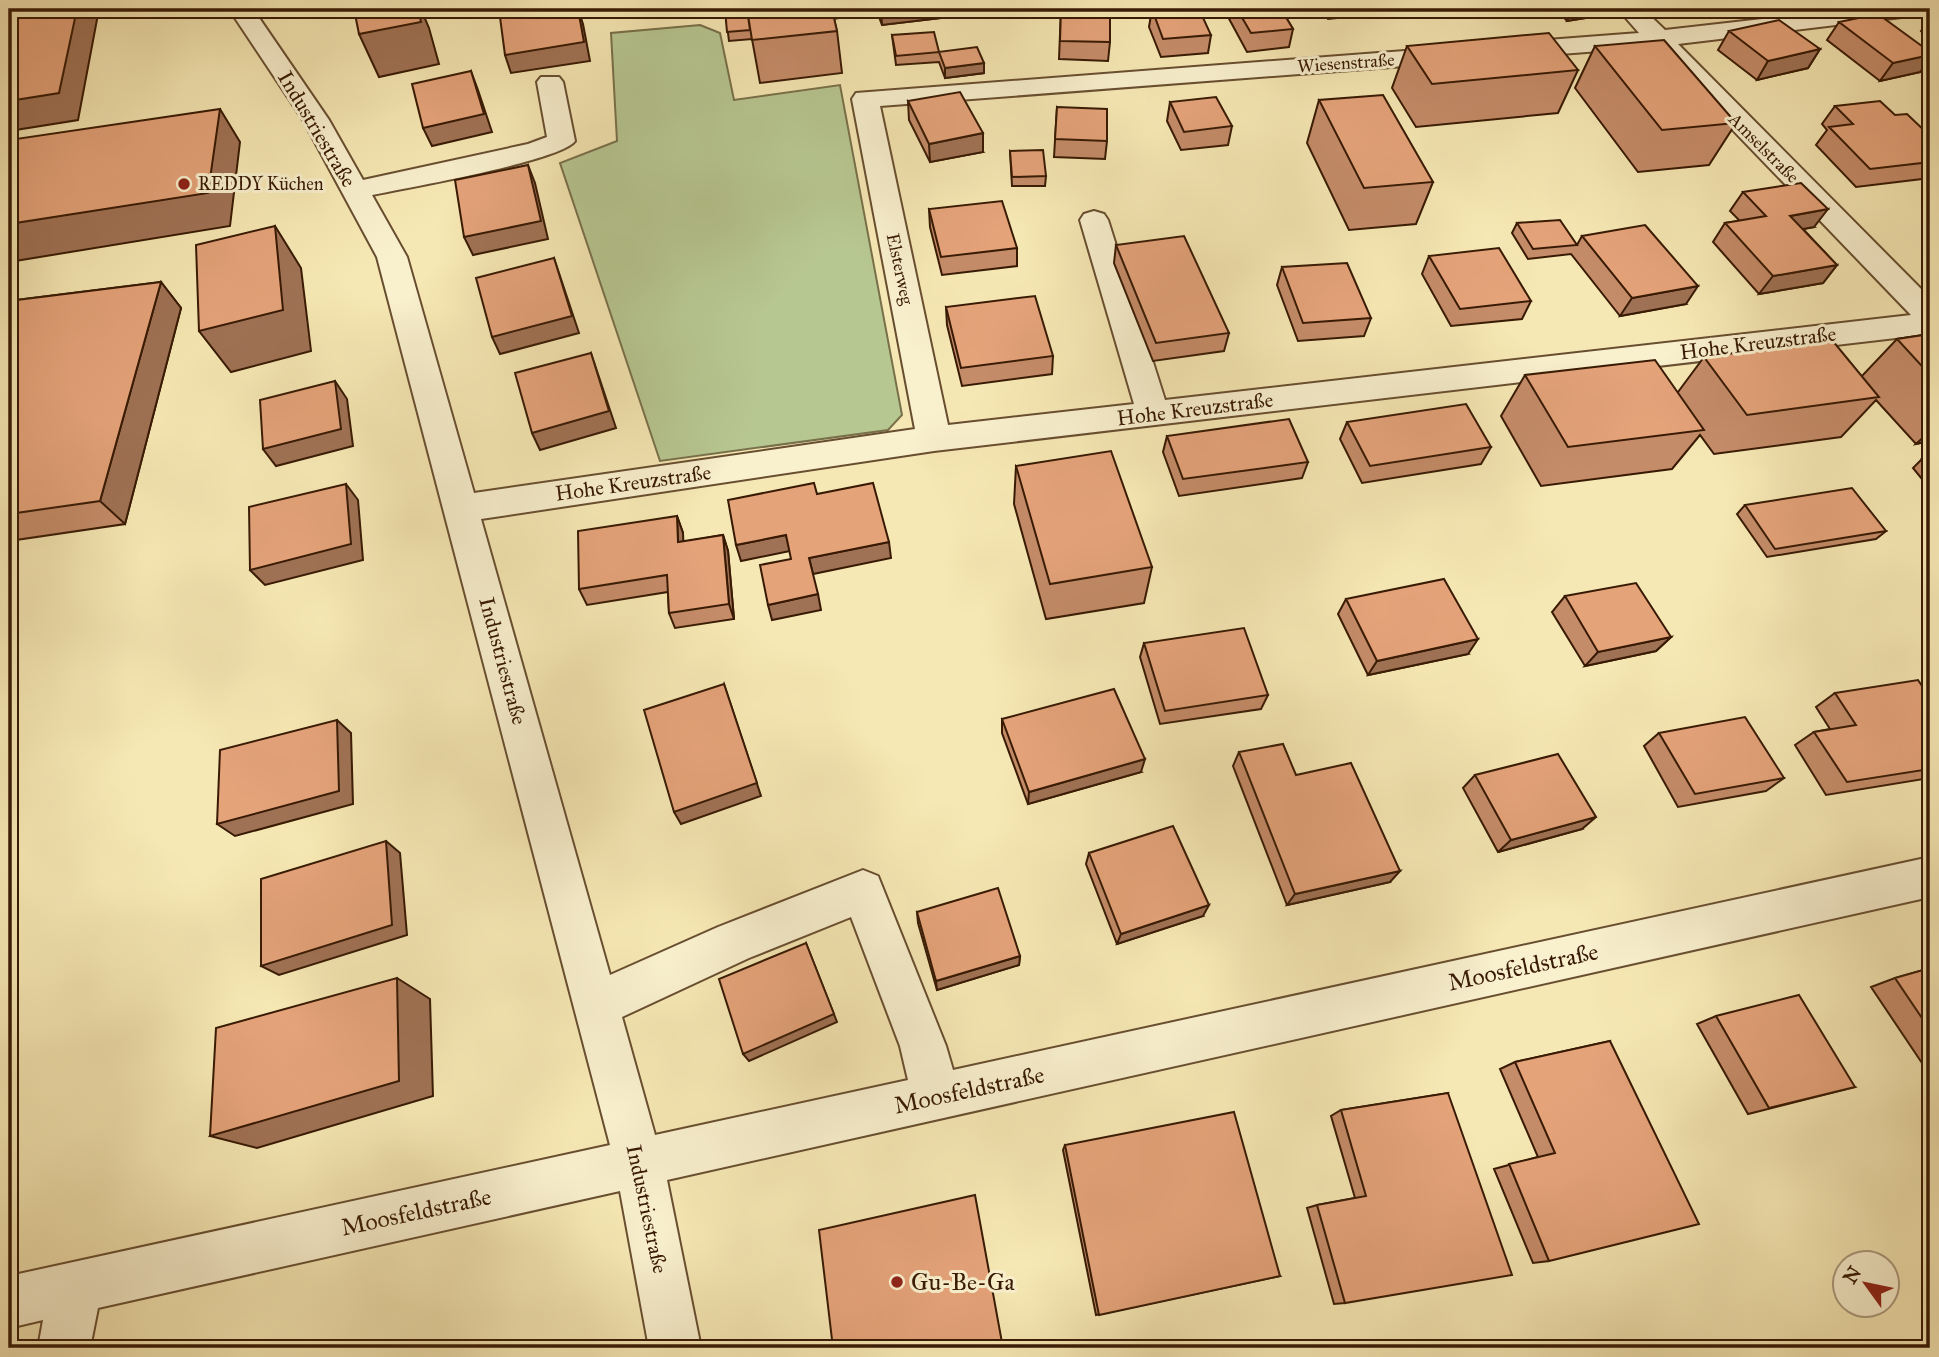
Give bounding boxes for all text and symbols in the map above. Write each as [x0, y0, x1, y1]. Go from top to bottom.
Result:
street label: Wiesenstraße [1297, 49, 1395, 77]
street label: Industriestraße [272, 66, 362, 192]
street label: Amselstraße [1724, 108, 1804, 188]
place label: REDDY Küchen [198, 173, 324, 195]
marker: REDDY Küchen [176, 176, 192, 192]
street label: Elsterweg [881, 231, 918, 308]
street label: Hohe Kreuzstraße [1678, 320, 1838, 365]
street label: Hohe Kreuzstraße [1115, 386, 1275, 431]
street label: Hohe Kreuzstraße [553, 459, 713, 507]
street label: Industriestraße [473, 594, 533, 728]
street label: Moosfeldstraße [1445, 936, 1601, 998]
street label: Moosfeldstraße [891, 1059, 1047, 1121]
street label: Industriestraße [621, 1142, 673, 1276]
street label: Moosfeldstraße [338, 1181, 494, 1243]
north arrow [1830, 1248, 1900, 1318]
text: N [1838, 1262, 1866, 1288]
place label: Gu-Be-Ga [911, 1267, 1015, 1297]
marker: Gu-Be-Ga [889, 1274, 905, 1290]

